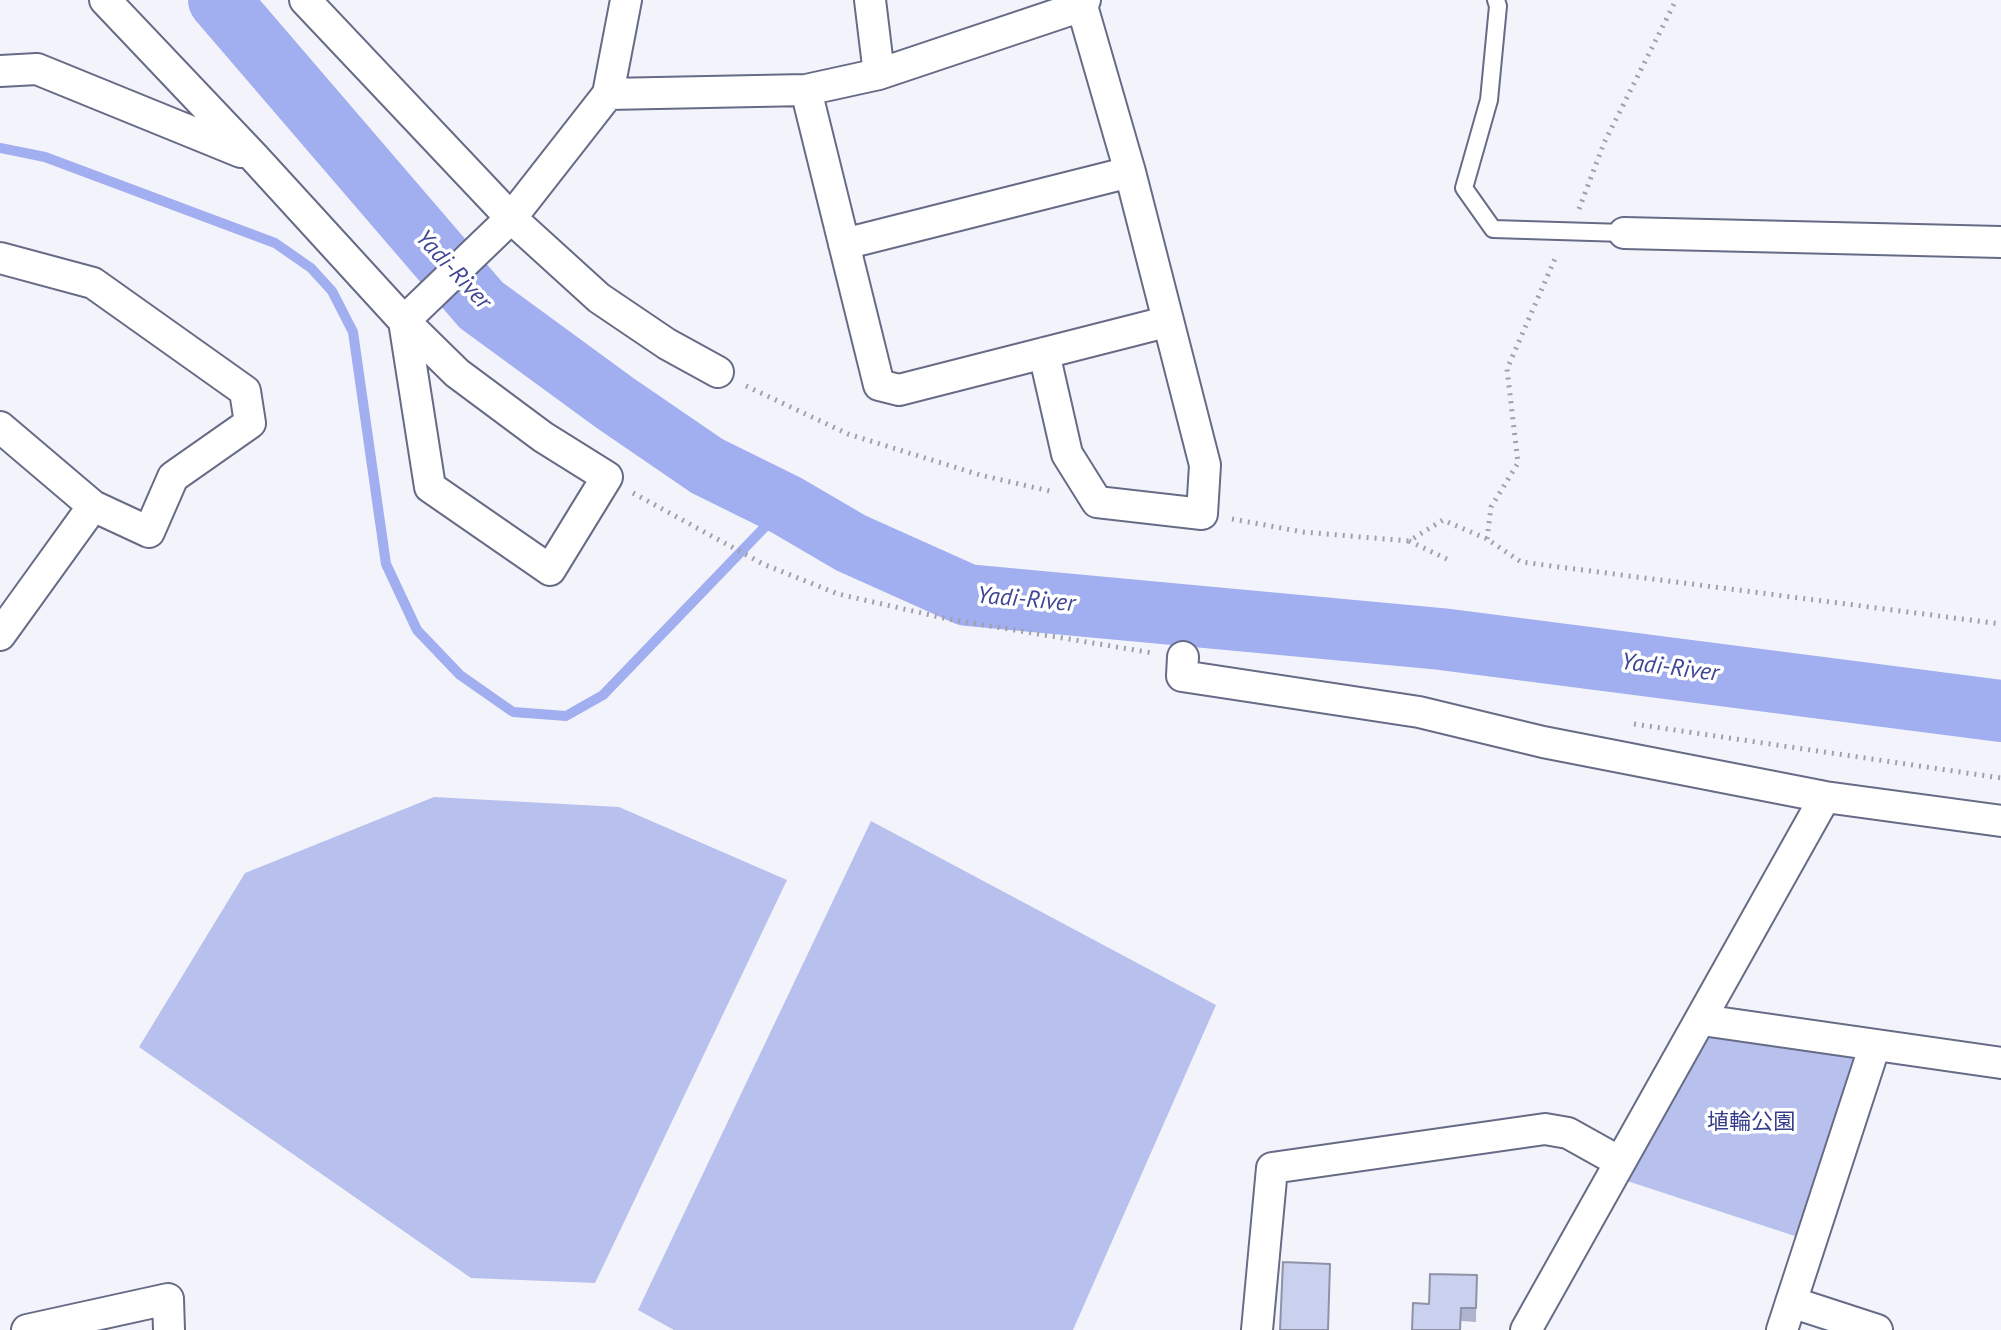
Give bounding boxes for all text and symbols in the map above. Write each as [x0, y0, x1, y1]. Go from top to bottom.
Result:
water label: Yadi-River [409, 224, 497, 316]
water label: Yadi-River [976, 581, 1076, 619]
water label: Yadi-River [1620, 648, 1720, 688]
park label: 埴輪公園 [1707, 1110, 1795, 1136]

